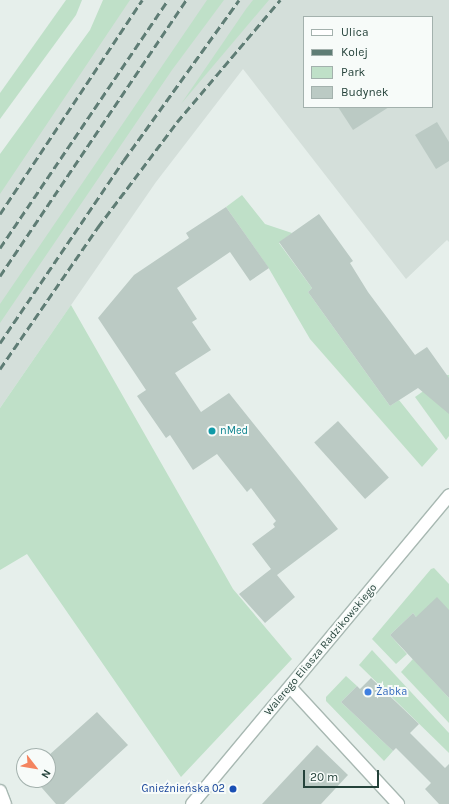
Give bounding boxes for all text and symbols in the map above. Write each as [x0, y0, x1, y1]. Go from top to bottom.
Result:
legend [303, 16, 433, 108]
text: Ulica [341, 25, 369, 39]
text: Kolej [341, 45, 368, 59]
text: Park [341, 65, 365, 79]
text: Budynek [341, 85, 389, 99]
place label: nMed [220, 424, 248, 438]
marker: nMed [207, 426, 217, 436]
street label: Walerego Eliasza Radzikowskiego [262, 581, 380, 719]
place label: Żabka [376, 685, 407, 699]
marker: Żabka [363, 687, 373, 697]
north arrow [16, 748, 56, 788]
scale bar [305, 762, 381, 788]
text: N [38, 767, 53, 781]
text: 20 m [310, 770, 338, 784]
place label: Gnieźnieńska 02 [141, 782, 225, 796]
marker: Gnieźnieńska 02 [228, 784, 238, 794]

